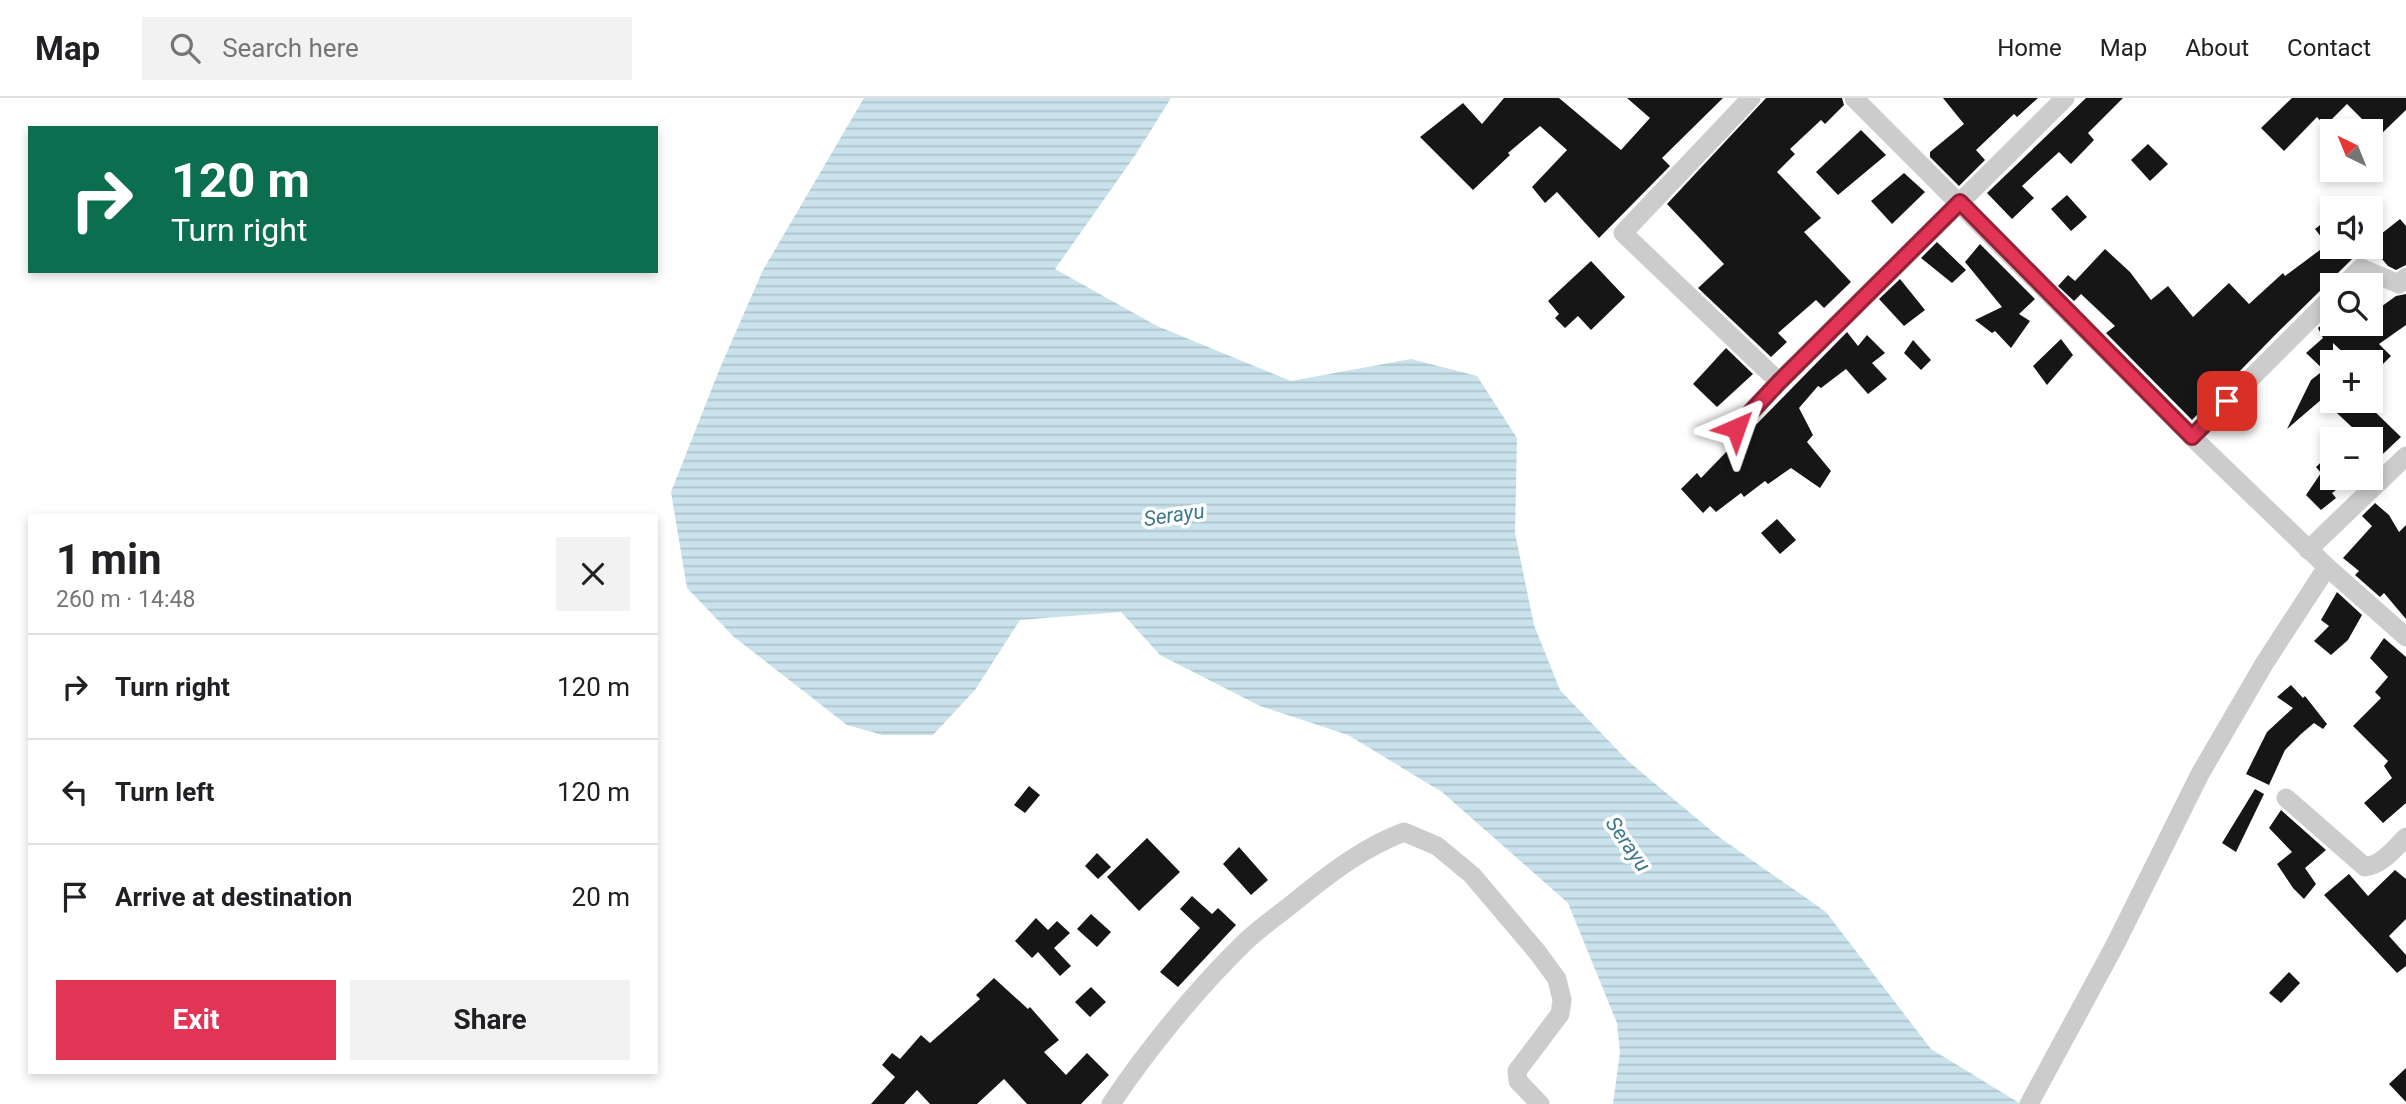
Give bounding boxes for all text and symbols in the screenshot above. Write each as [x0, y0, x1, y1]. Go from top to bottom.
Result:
search box [142, 17, 632, 80]
text: Map [35, 29, 100, 68]
icon: search [166, 29, 204, 67]
text: Search here [222, 33, 359, 63]
text: Home [1997, 34, 2062, 62]
text: Map [2100, 34, 2147, 62]
text: About [2185, 34, 2249, 62]
text: Contact [2287, 34, 2371, 62]
north arrow [2320, 119, 2384, 182]
map controls [2320, 119, 2383, 490]
text: 120 m [171, 152, 310, 209]
icon: right [56, 154, 147, 245]
button: sound [2320, 196, 2383, 259]
text: Turn right [171, 211, 307, 249]
button: search [2320, 273, 2383, 336]
button: + [2320, 350, 2383, 413]
pin [2197, 371, 2257, 431]
icon: arrive [2208, 382, 2246, 420]
position arrow [1699, 391, 1773, 465]
button: − [2320, 427, 2383, 490]
water label: Serayu [1142, 499, 1206, 531]
text: 1 min [56, 535, 162, 584]
button: close [556, 537, 630, 611]
text: 260 m · 14:48 [56, 586, 195, 613]
icon: right [56, 668, 94, 706]
text: Turn right [115, 672, 230, 702]
text: 120 m [557, 672, 630, 702]
icon: left [56, 773, 94, 811]
text: Turn left [115, 777, 214, 807]
text: 120 m [557, 777, 630, 807]
water label: Serayu [1601, 812, 1655, 876]
icon: arrive [56, 878, 94, 916]
text: Arrive at destination [115, 882, 352, 912]
text: 20 m [572, 882, 630, 912]
button: Exit [56, 980, 336, 1060]
button: Share [350, 980, 630, 1060]

